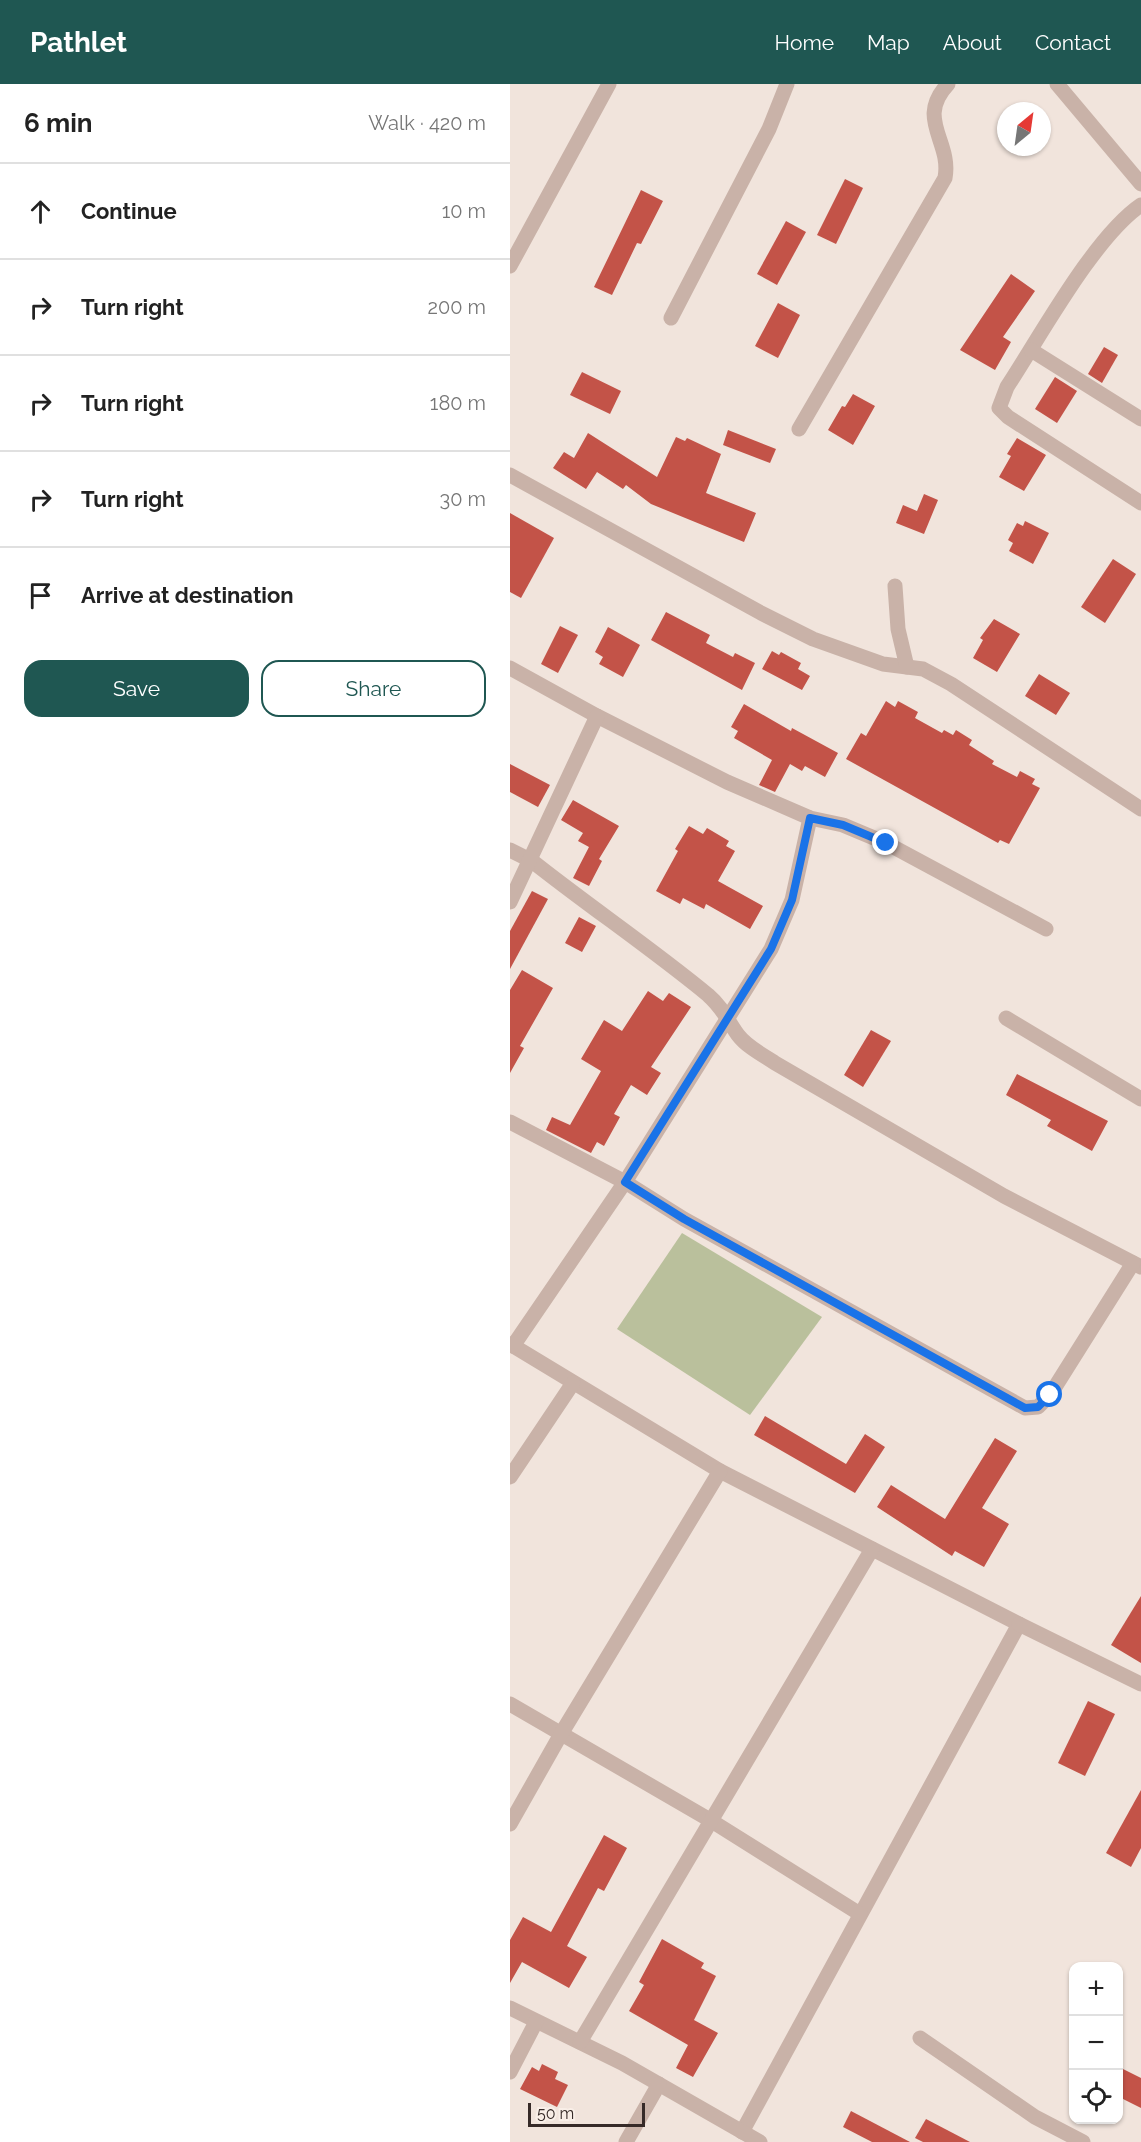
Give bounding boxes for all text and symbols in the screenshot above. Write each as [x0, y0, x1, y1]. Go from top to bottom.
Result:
text: Pathlet [30, 26, 127, 59]
text: Home [775, 30, 834, 55]
text: Map [867, 30, 910, 55]
text: About [943, 30, 1002, 55]
text: Contact [1035, 30, 1111, 55]
north arrow [997, 102, 1051, 156]
text: 6 min [24, 108, 93, 138]
text: Walk · 420 m [368, 111, 486, 135]
icon: ahead [24, 195, 57, 228]
text: Continue [81, 198, 177, 224]
text: 10 m [442, 199, 486, 223]
icon: right [24, 291, 57, 324]
text: Turn right [81, 294, 184, 320]
text: 200 m [428, 295, 486, 319]
icon: right [24, 387, 57, 420]
text: Turn right [81, 390, 184, 416]
text: 180 m [430, 391, 486, 415]
icon: right [24, 483, 57, 516]
text: Turn right [81, 486, 184, 512]
text: 30 m [440, 487, 486, 511]
icon: arrive [24, 579, 57, 612]
text: Arrive at destination [81, 582, 294, 608]
button: Save [24, 660, 249, 717]
button: Share [261, 660, 486, 717]
route end [872, 829, 898, 855]
route start [1036, 1381, 1062, 1407]
map controls [1069, 1962, 1123, 2124]
button: + [1069, 1962, 1123, 2016]
button: − [1069, 2016, 1123, 2070]
button: locate [1069, 2070, 1123, 2124]
scale bar [528, 2100, 645, 2128]
text: 50 m [537, 2104, 574, 2123]

